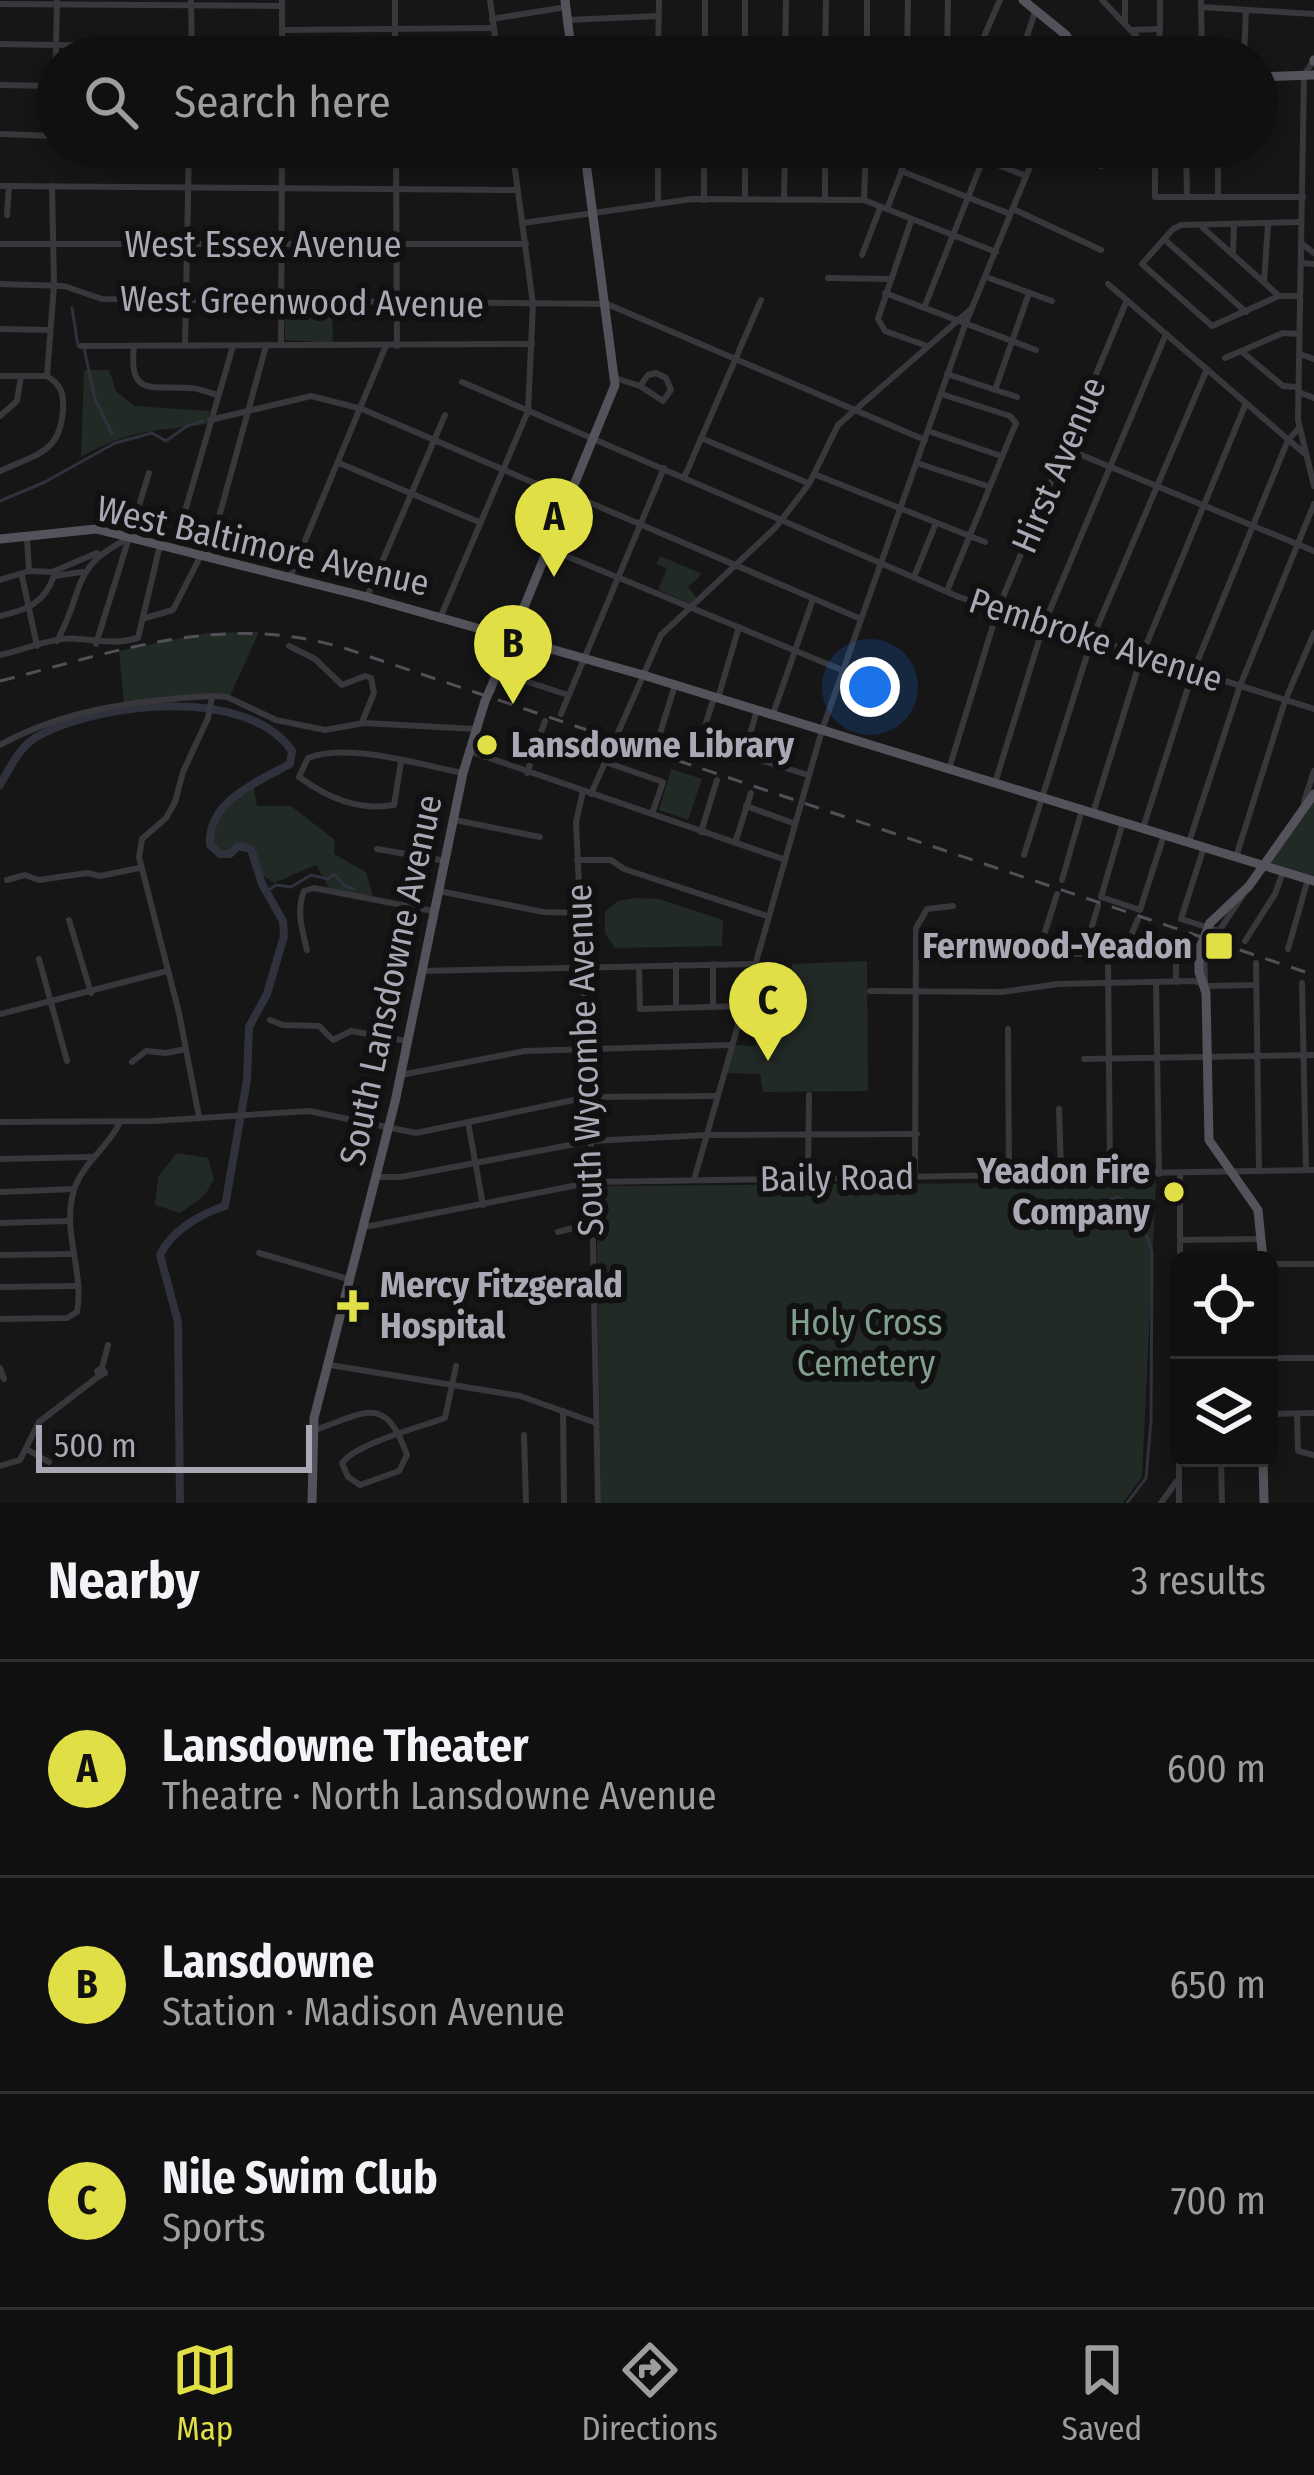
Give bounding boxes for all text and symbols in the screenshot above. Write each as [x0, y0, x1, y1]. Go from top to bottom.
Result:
search box [36, 36, 1278, 168]
icon: search [78, 69, 144, 135]
text: Search here [174, 75, 391, 129]
street label: West Essex Avenue [125, 223, 401, 267]
street label: West Greenwood Avenue [120, 277, 484, 327]
street label: Hirst Avenue [1002, 370, 1116, 560]
pin: A [515, 478, 593, 577]
street label: West Baltimore Avenue [92, 486, 434, 606]
street label: Pembroke Avenue [964, 578, 1228, 702]
pin: B [474, 605, 552, 704]
your location [840, 657, 900, 717]
place label: Lansdowne Library [511, 723, 795, 767]
marker: Lansdowne Library [474, 732, 500, 758]
street label: South Lansdowne Avenue [330, 791, 452, 1169]
street label: South Wycombe Avenue [557, 883, 613, 1237]
place label: Fernwood-Yeadon [922, 924, 1192, 968]
marker: Fernwood-Yeadon [1203, 930, 1235, 962]
pin: C [729, 962, 807, 1061]
place label: Yeadon Fire Company [976, 1149, 1151, 1234]
street label: Baily Road [759, 1155, 915, 1201]
marker: Yeadon Fire Company [1161, 1179, 1187, 1205]
map controls [1170, 1251, 1278, 1467]
button: locate [1170, 1251, 1278, 1359]
place label: Mercy Fitzgerald Hospital [380, 1263, 623, 1348]
marker: Mercy Fitzgerald Hospital [337, 1290, 369, 1322]
park label: Holy Cross Cemetery [789, 1301, 943, 1386]
button: layers [1170, 1359, 1278, 1467]
scale bar [36, 1419, 312, 1472]
text: 500 m [54, 1426, 137, 1466]
text: Nearby [48, 1550, 200, 1612]
text: 3 results [1131, 1558, 1266, 1604]
text: Lansdowne Theater [162, 1719, 528, 1773]
text: A [76, 1746, 98, 1792]
text: 600 m [1167, 1746, 1266, 1792]
text: Theatre · North Lansdowne Avenue [162, 1773, 717, 1819]
text: Lansdowne [162, 1935, 374, 1989]
text: B [76, 1962, 98, 2008]
text: 650 m [1169, 1962, 1266, 2008]
text: Station · Madison Avenue [162, 1989, 565, 2035]
text: Nile Swim Club [162, 2151, 438, 2205]
text: C [77, 2178, 97, 2224]
text: 700 m [1171, 2178, 1266, 2224]
text: Sports [162, 2205, 266, 2251]
tab: Map [172, 2337, 238, 2449]
tab: Directions [581, 2337, 718, 2449]
tab: Saved [1062, 2337, 1142, 2449]

